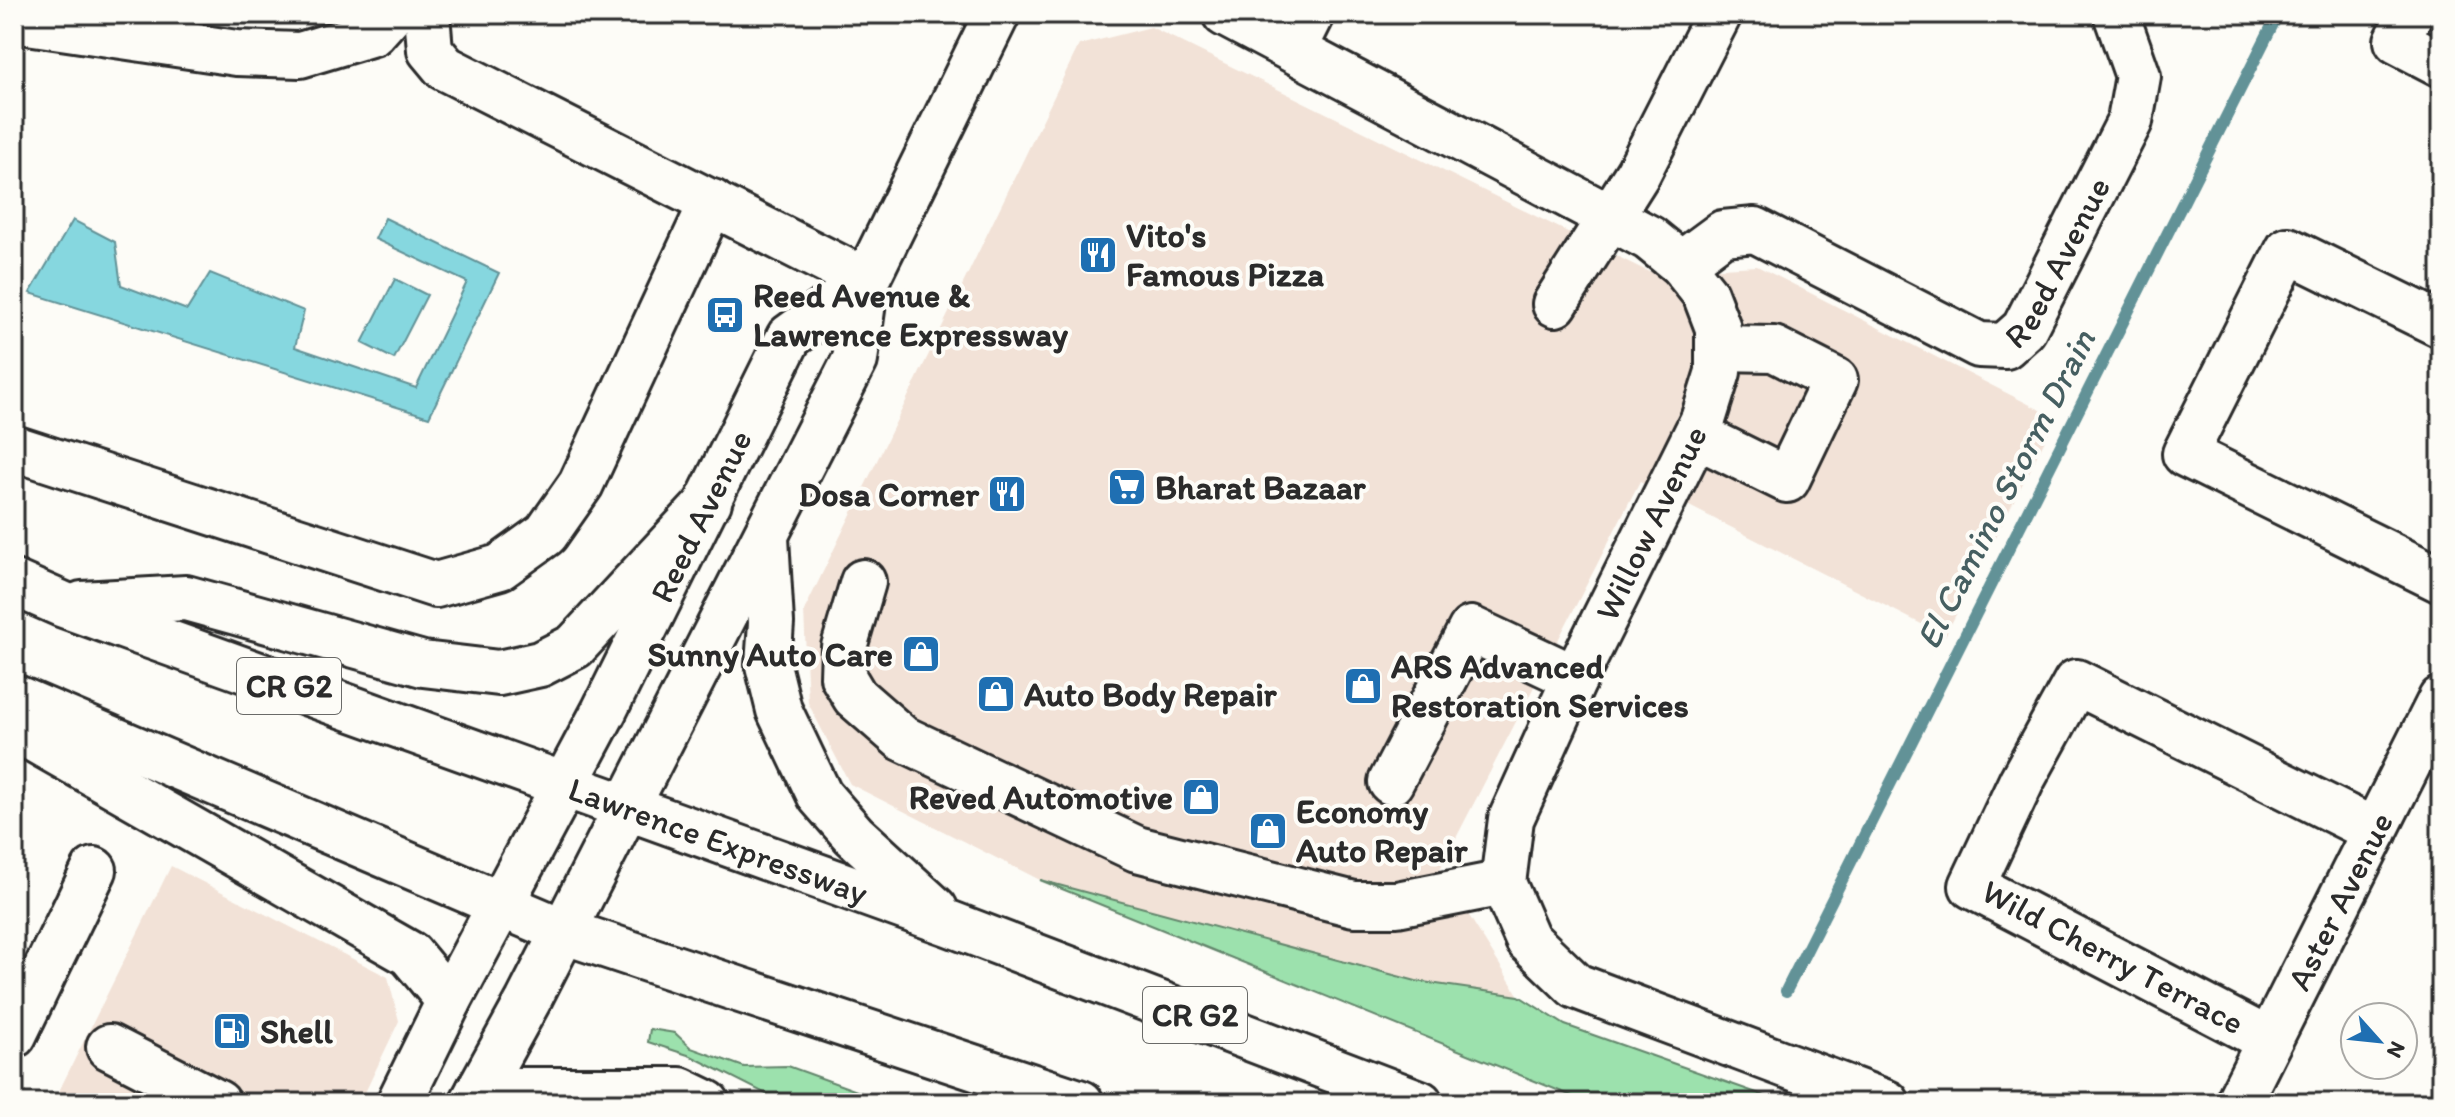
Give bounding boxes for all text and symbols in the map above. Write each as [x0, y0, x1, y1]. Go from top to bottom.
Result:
street label: Reed Avenue [1996, 170, 2119, 357]
place label: Vito's Famous Pizza [1126, 215, 1324, 295]
restaurant icon: Vito's Famous Pizza [1077, 234, 1119, 276]
place label: Reed Avenue & Lawrence Expressway [753, 275, 1069, 355]
bus stop icon: Reed Avenue & Lawrence Expressway [704, 294, 746, 336]
water label: El Camino Storm Drain [1906, 322, 2105, 656]
street label: Willow Avenue [1586, 419, 1716, 627]
street label: Reed Avenue [641, 423, 760, 609]
supermarket icon: Bharat Bazaar [1106, 466, 1148, 508]
place label: Bharat Bazaar [1155, 467, 1367, 508]
restaurant icon: Dosa Corner [986, 473, 1028, 515]
place label: Dosa Corner [799, 474, 979, 515]
shop icon: Sunny Auto Care [900, 633, 942, 675]
place label: Sunny Auto Care [647, 634, 893, 675]
place label: ARS Advanced Restoration Services [1391, 646, 1689, 726]
road number: CR G2 [237, 658, 341, 714]
shop icon: ARS Advanced Restoration Services [1342, 665, 1384, 707]
shop icon: Auto Body Repair [975, 673, 1017, 715]
place label: Auto Body Repair [1024, 674, 1278, 715]
street label: Lawrence Expressway [563, 768, 874, 913]
shop icon: Reved Automotive [1180, 776, 1222, 818]
place label: Reved Automotive [909, 777, 1173, 818]
place label: Economy Auto Repair [1296, 791, 1468, 871]
street label: Aster Avenue [2278, 805, 2401, 997]
shop icon: Economy Auto Repair [1247, 810, 1289, 852]
street label: Wild Cherry Terrace [1975, 871, 2251, 1043]
road number: CR G2 [1143, 987, 1247, 1043]
north arrow [2339, 1001, 2419, 1081]
fuel station icon: Shell [211, 1010, 253, 1052]
place label: Shell [260, 1011, 333, 1052]
text: N [2381, 1037, 2412, 1063]

